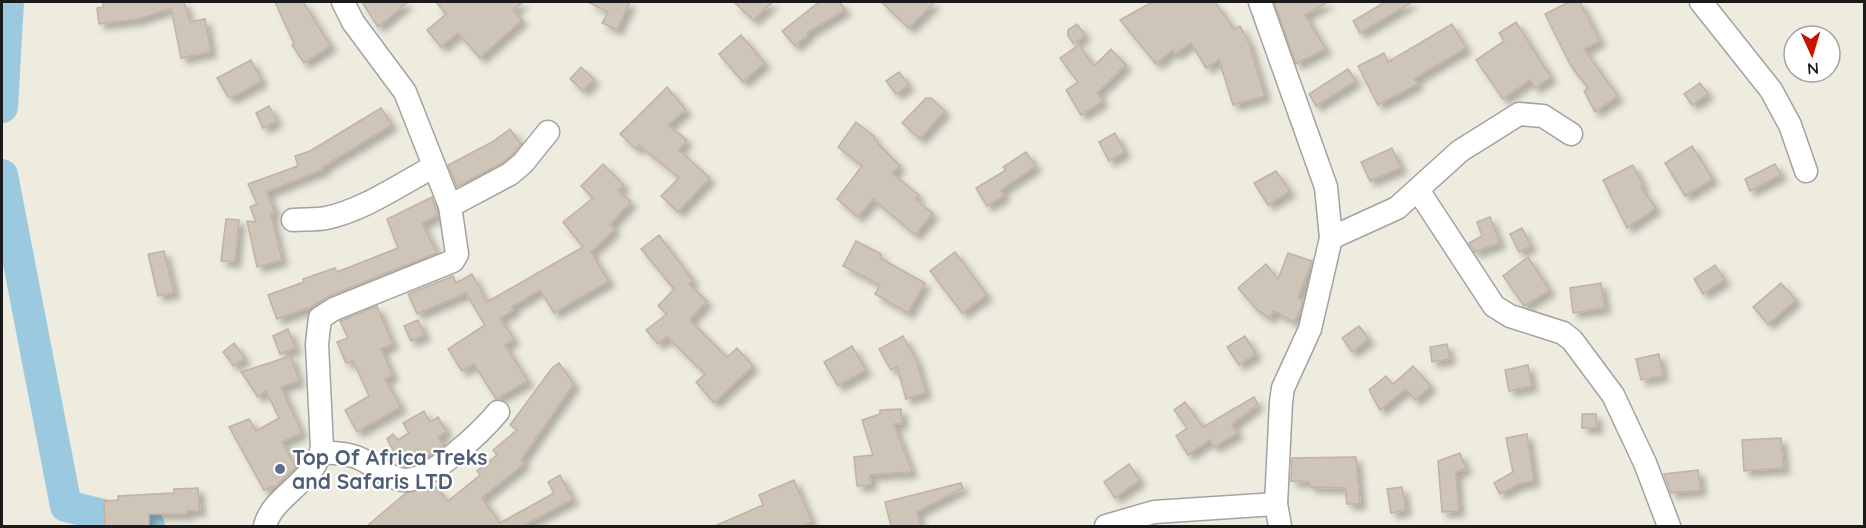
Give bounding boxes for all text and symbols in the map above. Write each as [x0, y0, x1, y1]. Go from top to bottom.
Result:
north arrow [1782, 24, 1842, 84]
text: N [1806, 59, 1820, 79]
place label: Top Of Africa Treks and Safaris LTD [292, 444, 487, 494]
marker: Top Of Africa Treks and Safaris LTD [273, 462, 287, 476]

